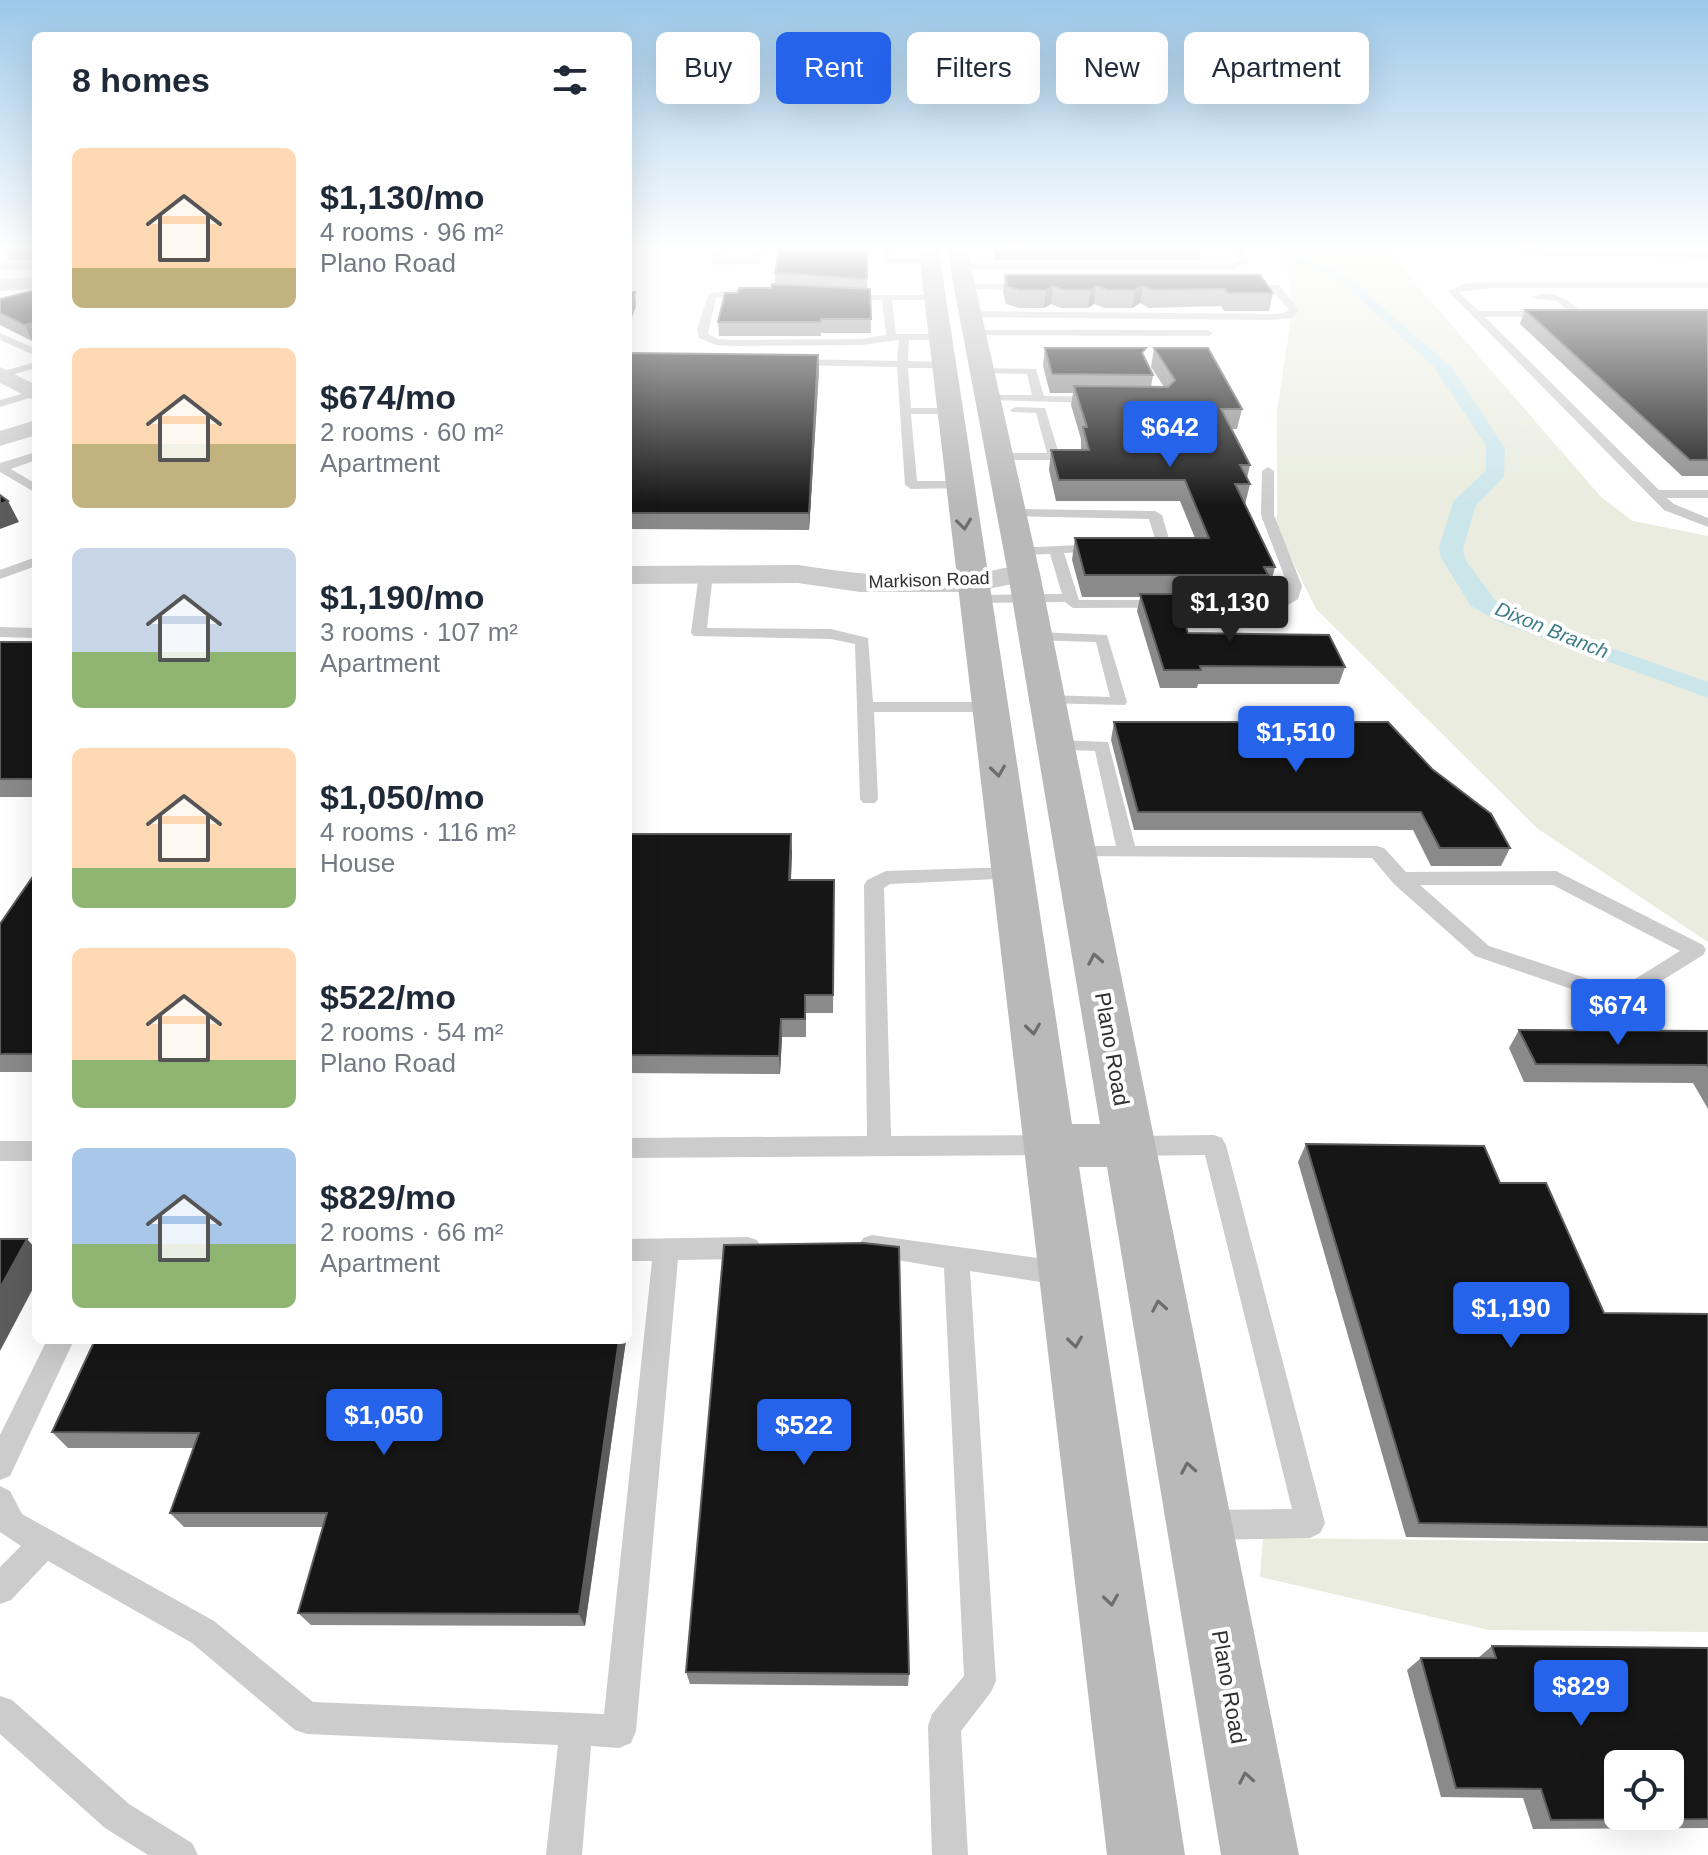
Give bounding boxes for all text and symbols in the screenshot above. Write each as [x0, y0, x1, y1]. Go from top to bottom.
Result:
chip: Buy [656, 32, 760, 104]
chip: Rent [776, 32, 891, 104]
chip: Filters [907, 32, 1040, 104]
chip: New [1056, 32, 1168, 104]
chip: Apartment [1184, 32, 1369, 104]
icon: filters [548, 58, 592, 102]
text: 8 homes [72, 61, 210, 99]
text: $1,130/mo [320, 178, 484, 216]
icon: home [136, 180, 232, 276]
text: 4 rooms · 96 m² [320, 217, 504, 247]
text: Plano Road [320, 248, 456, 278]
text: $674/mo [320, 378, 456, 416]
icon: home [136, 380, 232, 476]
pin: $642 [1123, 401, 1217, 469]
text: $642 [1141, 412, 1199, 442]
text: 2 rooms · 60 m² [320, 417, 504, 447]
text: Apartment [320, 448, 440, 478]
one-way arrow [956, 518, 973, 531]
street label: Markison Road [868, 568, 990, 592]
pin: $1,130 [1165, 576, 1295, 644]
text: $1,190/mo [320, 578, 484, 616]
icon: home [136, 580, 232, 676]
text: $1,130 [1190, 587, 1270, 617]
water label: Dixon Branch [1492, 597, 1612, 663]
text: 3 rooms · 107 m² [320, 617, 518, 647]
text: Apartment [320, 648, 440, 678]
pin: $1,510 [1231, 706, 1361, 774]
text: $1,510 [1256, 717, 1336, 747]
one-way arrow [989, 764, 1006, 778]
text: $1,050/mo [320, 778, 484, 816]
icon: home [136, 780, 232, 876]
text: 4 rooms · 116 m² [320, 817, 516, 847]
text: House [320, 848, 395, 878]
one-way arrow [1088, 952, 1105, 966]
text: $522/mo [320, 978, 456, 1016]
pin: $674 [1571, 979, 1665, 1047]
icon: home [136, 980, 232, 1076]
street label: Plano Road [1090, 990, 1134, 1108]
text: $674 [1589, 990, 1647, 1020]
text: 2 rooms · 54 m² [320, 1017, 504, 1047]
one-way arrow [1024, 1022, 1041, 1036]
text: Plano Road [320, 1048, 456, 1078]
text: $829/mo [320, 1178, 456, 1216]
icon: home [136, 1180, 232, 1276]
text: 2 rooms · 66 m² [320, 1217, 504, 1247]
text: Apartment [320, 1248, 440, 1278]
pin: $1,190 [1446, 1282, 1576, 1350]
text: $1,190 [1471, 1293, 1551, 1323]
one-way arrow [1151, 1299, 1168, 1313]
one-way arrow [1066, 1335, 1083, 1349]
pin: $1,050 [319, 1389, 449, 1457]
pin: $522 [757, 1399, 851, 1467]
text: $1,050 [344, 1400, 424, 1430]
text: $522 [775, 1410, 833, 1440]
one-way arrow [1181, 1461, 1198, 1474]
one-way arrow [1102, 1593, 1119, 1606]
street label: Plano Road [1207, 1628, 1251, 1746]
pin: $829 [1534, 1660, 1628, 1728]
text: $829 [1552, 1671, 1610, 1701]
map controls [1604, 1750, 1684, 1830]
button: locate [1604, 1750, 1684, 1830]
one-way arrow [1238, 1772, 1255, 1785]

